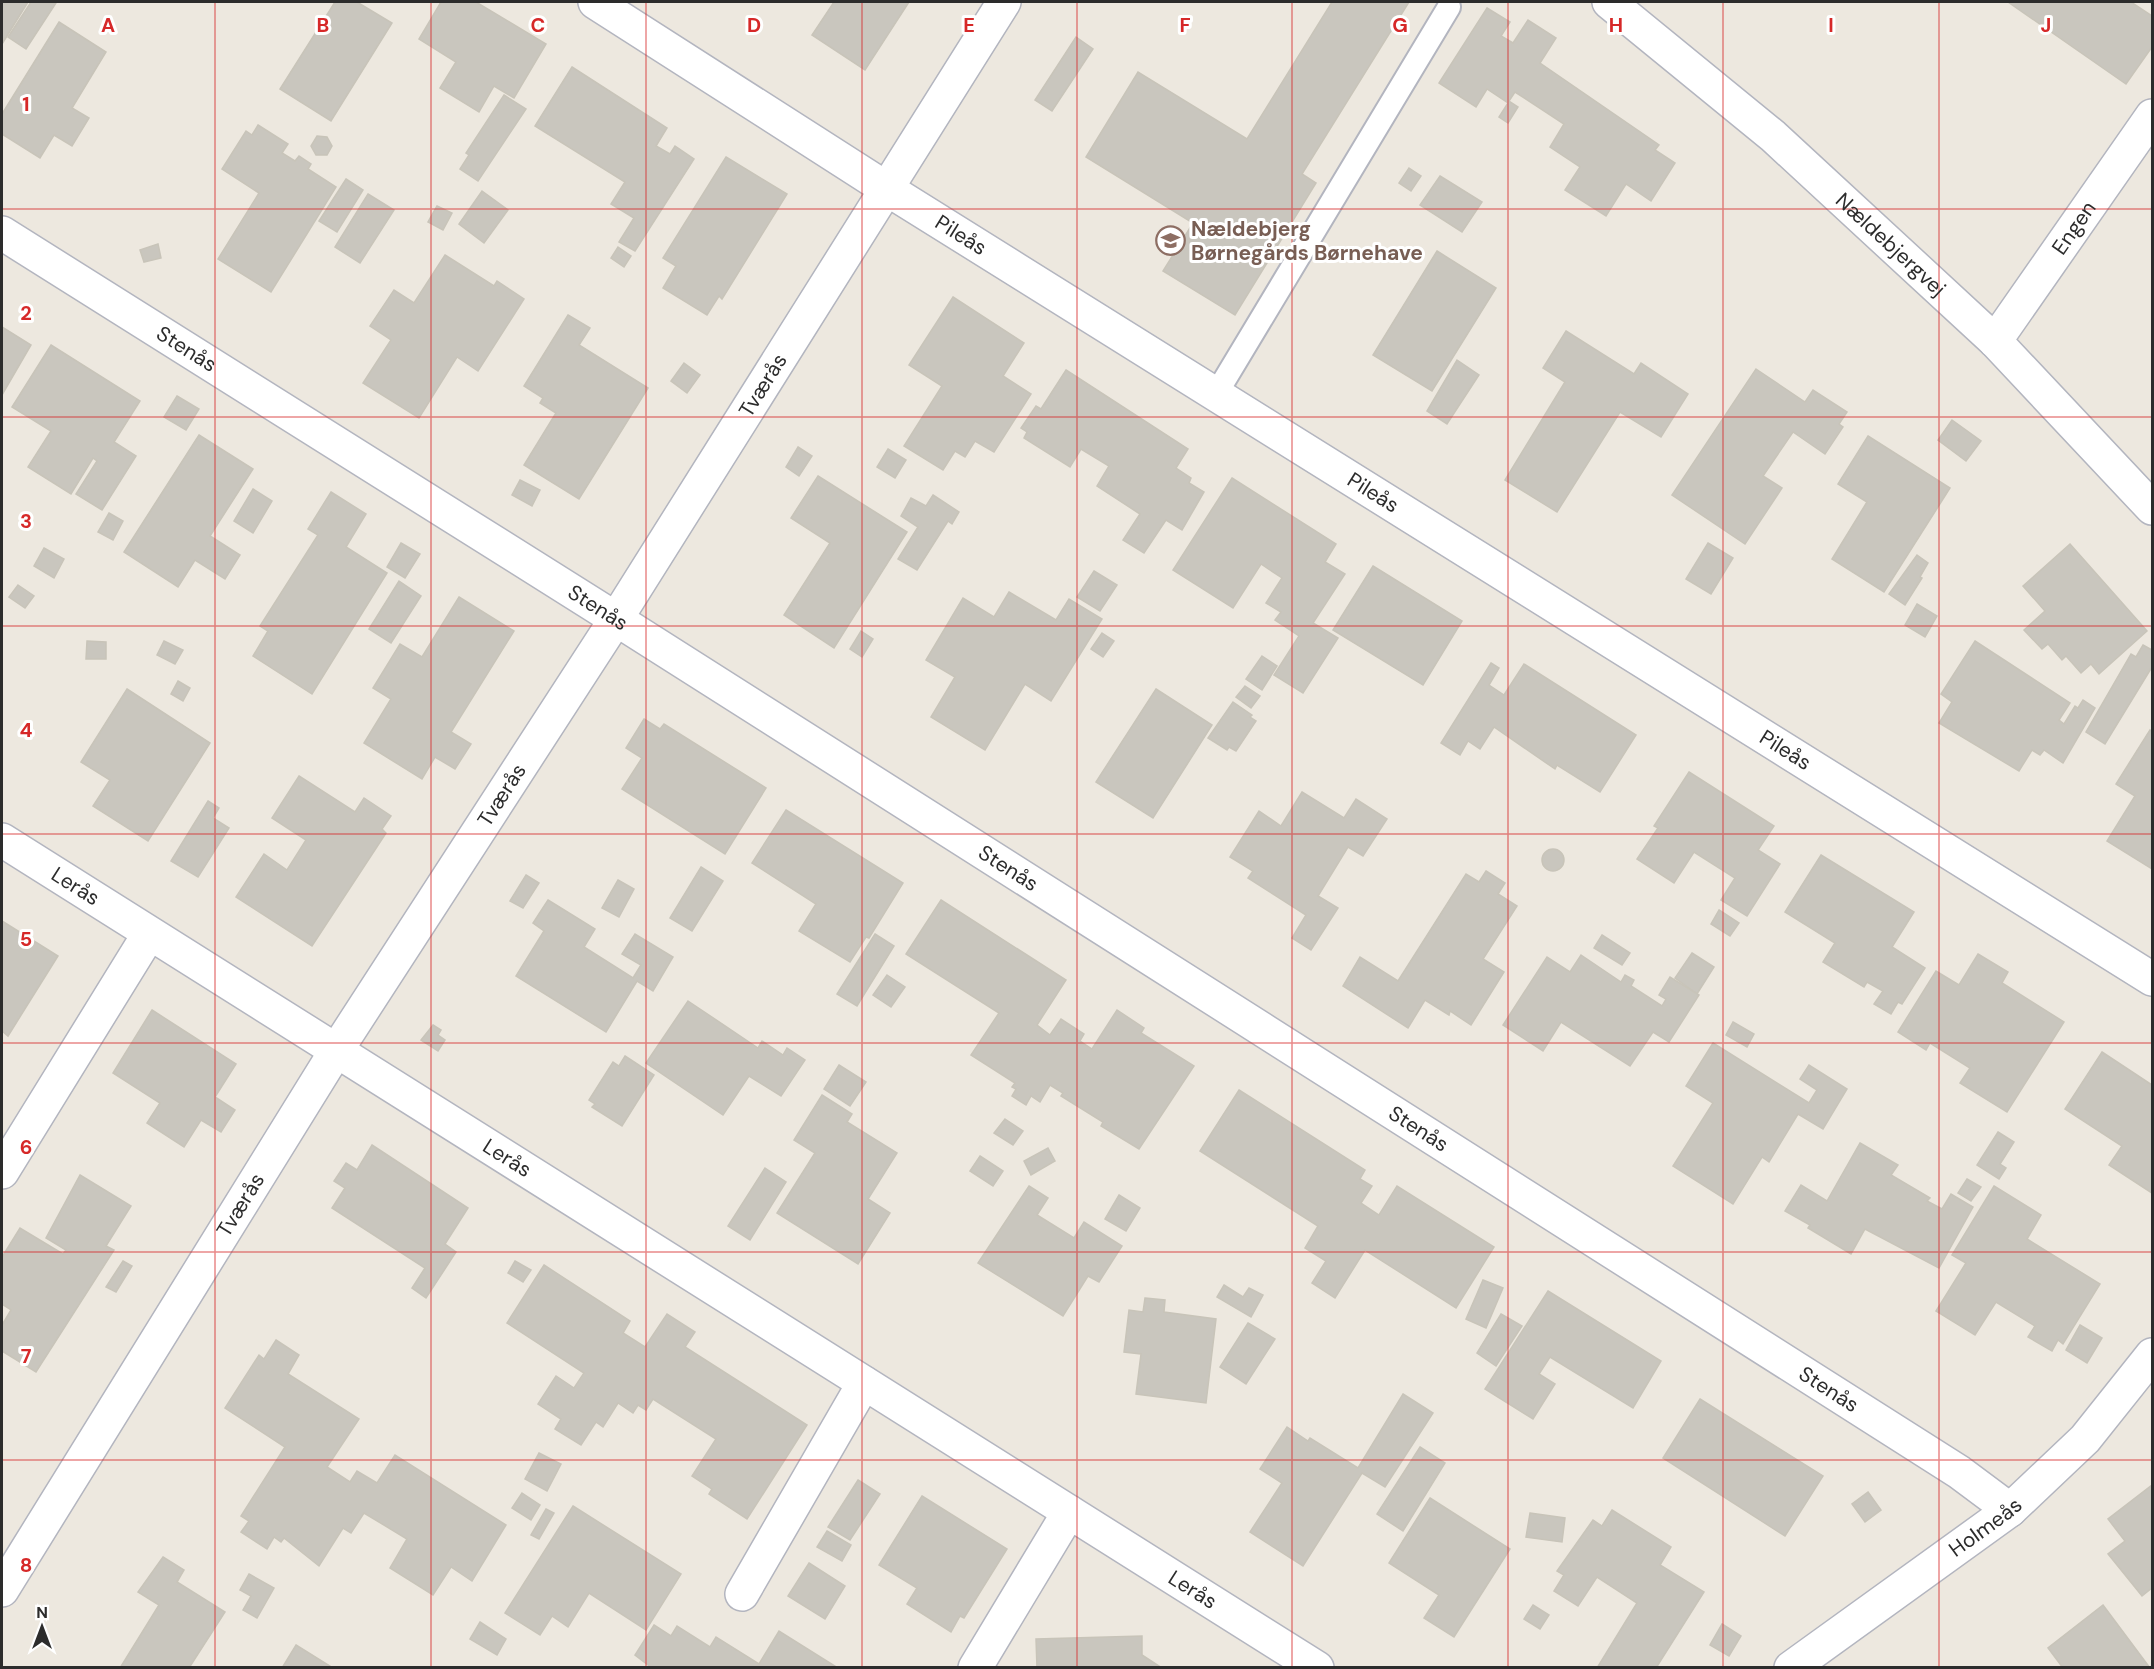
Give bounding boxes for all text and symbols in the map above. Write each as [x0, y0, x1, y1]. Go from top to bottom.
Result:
text: A [101, 12, 115, 38]
text: B [317, 12, 329, 38]
text: C [531, 12, 545, 38]
text: D [747, 12, 761, 38]
text: E [963, 12, 975, 38]
text: F [1179, 12, 1191, 38]
text: G [1392, 12, 1408, 38]
text: H [1609, 12, 1623, 38]
text: I [1828, 12, 1834, 38]
text: J [2041, 12, 2051, 38]
text: 1 [22, 91, 30, 117]
street label: Nældebjergvej [1830, 187, 1952, 303]
street label: Engen [2046, 196, 2102, 260]
street label: Pileås [930, 209, 992, 262]
place label: Nældebjerg Børnegårds Børnehave [1191, 215, 1423, 267]
school or university icon: Nældebjerg Børnegårds Børnehave [1154, 225, 1186, 257]
text: 2 [20, 300, 32, 326]
street label: Stenås [151, 320, 222, 378]
street label: Tværås [732, 348, 793, 422]
street label: Pileås [1342, 466, 1404, 519]
text: 3 [20, 508, 32, 534]
street label: Stenås [563, 578, 633, 637]
text: 4 [20, 717, 33, 743]
street label: Pileås [1754, 723, 1817, 777]
street label: Tværås [471, 758, 533, 832]
street label: Stenås [973, 839, 1044, 898]
street label: Lerås [46, 861, 105, 912]
text: 5 [20, 926, 32, 952]
street label: Stenås [1383, 1099, 1454, 1158]
street label: Lerås [478, 1132, 537, 1184]
text: 6 [20, 1134, 32, 1160]
street label: Tværås [210, 1168, 271, 1242]
text: 7 [21, 1343, 32, 1369]
street label: Stenås [1793, 1360, 1864, 1419]
street label: Holmeås [1943, 1492, 2028, 1564]
text: 8 [20, 1552, 32, 1578]
street label: Lerås [1163, 1564, 1222, 1615]
north arrow [12, 1597, 72, 1657]
text: N [36, 1602, 48, 1623]

